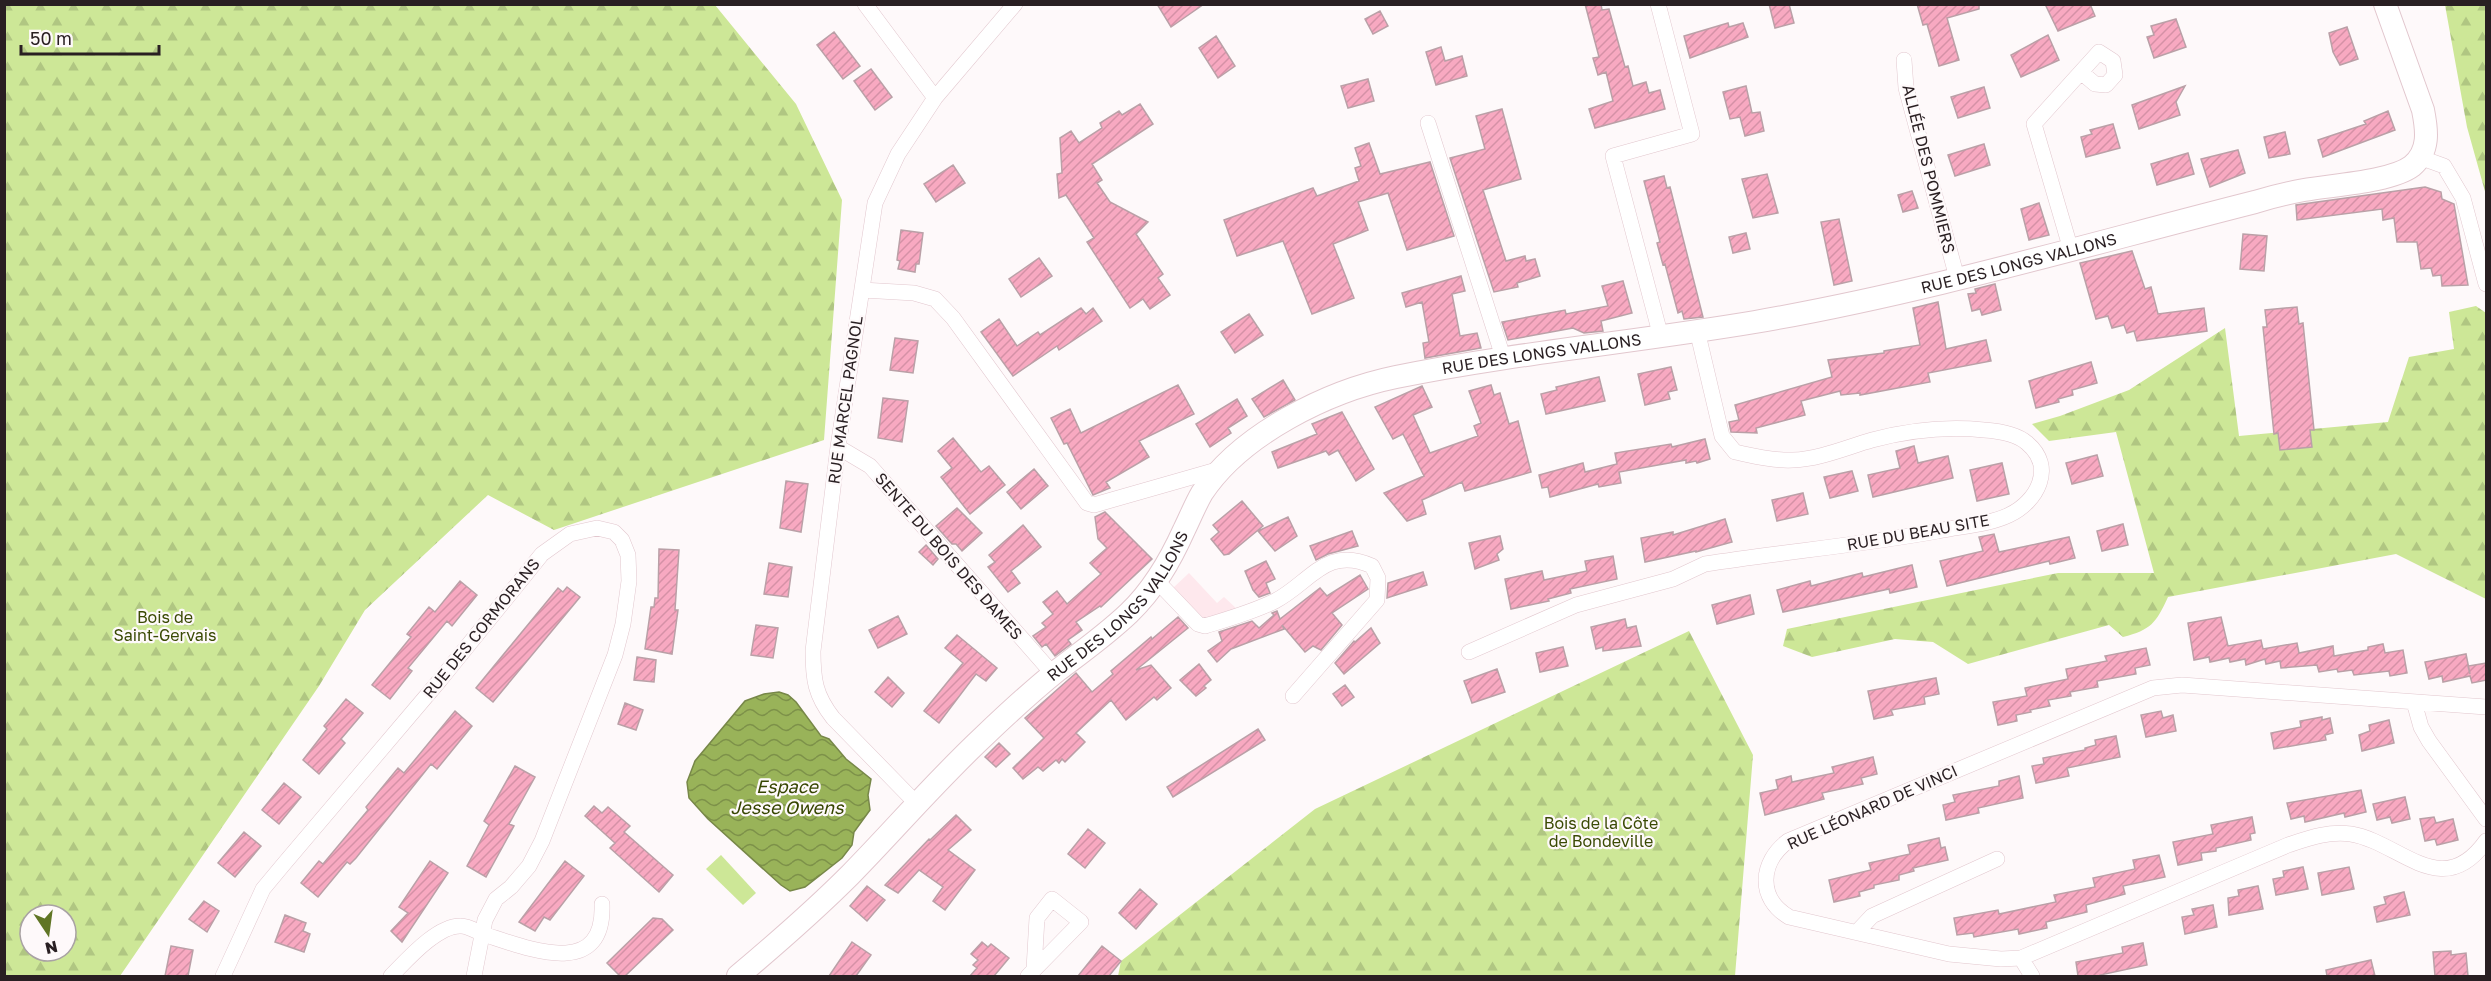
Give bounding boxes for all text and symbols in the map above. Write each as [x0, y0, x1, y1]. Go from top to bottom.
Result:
scale bar [21, 18, 159, 56]
text: 50 m [30, 27, 72, 49]
street label: ALLÉE DES POMMIERS [1898, 82, 1960, 256]
street label: RUE DES LONGS VALLONS [1919, 229, 2119, 298]
street label: RUE MARCEL PAGNOL [823, 315, 867, 485]
street label: RUE DES LONGS VALLONS [1440, 329, 1643, 378]
street label: SENTE DU BOIS DES DAMES [871, 468, 1027, 644]
street label: RUE DU BEAU SITE [1845, 510, 1991, 554]
street label: RUE DES LONGS VALLONS [1043, 527, 1192, 685]
street label: RUE DES CORMORANS [418, 554, 544, 702]
park label: Bois de Saint-Gervais [114, 607, 216, 645]
street label: RUE LÉONARD DE VINCI [1784, 760, 1960, 854]
water label: Espace Jesse Owens [730, 775, 845, 818]
park label: Bois de la Côte de Bondeville [1544, 813, 1658, 851]
north arrow [18, 903, 78, 963]
text: N [43, 937, 60, 959]

